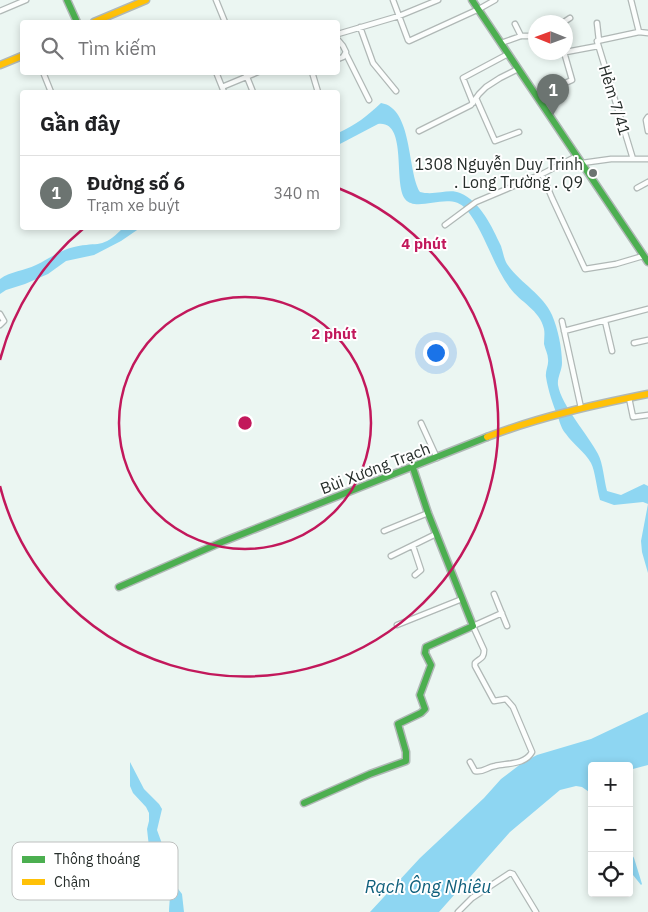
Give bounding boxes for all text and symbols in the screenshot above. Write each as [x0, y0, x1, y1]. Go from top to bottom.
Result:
north arrow [528, 15, 573, 60]
search box [20, 20, 340, 75]
icon: search [38, 34, 66, 62]
text: Tìm kiếm [78, 36, 156, 60]
street label: Hẻm 7/41 [595, 62, 635, 138]
pin: 1 [537, 74, 569, 115]
text: Gần đây [40, 109, 120, 137]
place label: 1308 Nguyễn Duy Trinh . Long Trường . Q9 [414, 154, 583, 192]
marker: 1308 Nguyễn Duy Trinh . Long Trường . Q9 [587, 167, 599, 179]
text: Đường số 6 [87, 171, 185, 195]
text: 1 [51, 183, 61, 203]
text: 340 m [273, 183, 320, 203]
text: Trạm xe buýt [87, 195, 180, 215]
text: 4 phút [401, 234, 447, 253]
text: 2 phút [311, 324, 357, 343]
your location [423, 340, 449, 366]
centre of rings [236, 414, 254, 432]
street label: Bùi Xương Trạch [317, 438, 433, 498]
map controls [588, 762, 633, 897]
button: + [588, 762, 633, 807]
button: − [588, 807, 633, 852]
legend [12, 842, 178, 900]
text: Thông thoáng [54, 850, 141, 868]
button: locate [588, 852, 633, 897]
text: Chậm [54, 873, 90, 891]
water label: Rạch Ông Nhiêu [365, 875, 491, 898]

